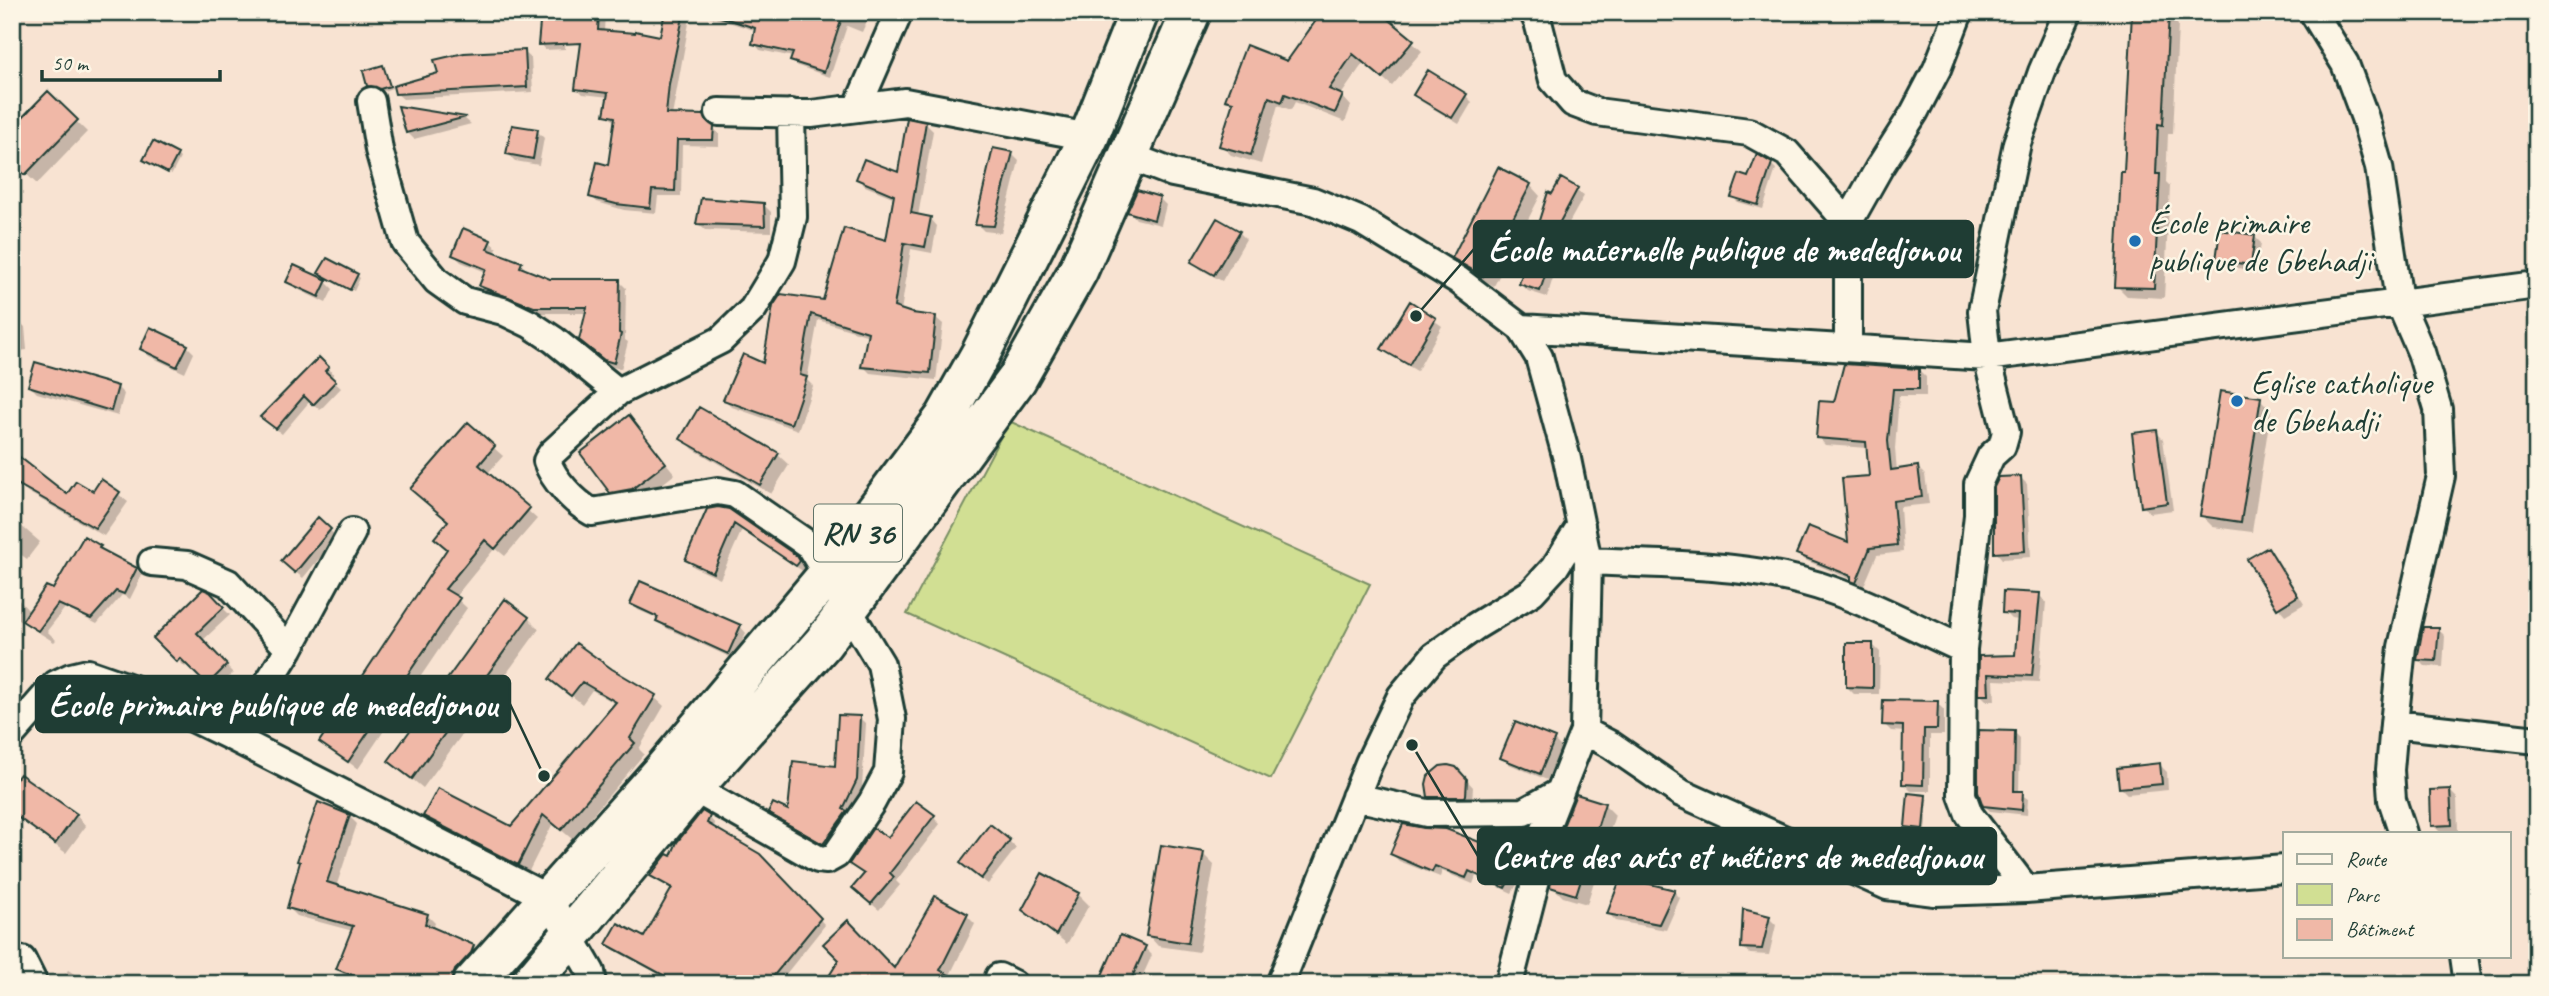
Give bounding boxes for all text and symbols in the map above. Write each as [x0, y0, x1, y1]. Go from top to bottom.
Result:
scale bar [42, 38, 220, 82]
text: 50 m [52, 50, 90, 76]
place label: École primaire publique de Gbehadji [2149, 202, 2375, 282]
callout: École maternelle publique de mededjonou [1474, 221, 1973, 277]
text: École maternelle publique de mededjonou [1488, 227, 1963, 272]
marker: École primaire publique de Gbehadji [2127, 233, 2143, 249]
place label: Eglise catholique de Gbehadji [2251, 362, 2434, 442]
marker: Eglise catholique de Gbehadji [2229, 393, 2245, 409]
road number: RN 36 [814, 504, 902, 562]
callout: École primaire publique de mededjonou [36, 676, 510, 732]
text: École primaire publique de mededjonou [49, 682, 500, 727]
callout: Centre des arts et métiers de mededjonou [1478, 828, 1996, 884]
legend [2283, 832, 2510, 958]
text: Centre des arts et métiers de mededjonou [1491, 834, 1986, 879]
text: Route [2346, 846, 2387, 872]
text: Parc [2346, 882, 2381, 908]
text: Bâtiment [2346, 916, 2415, 942]

